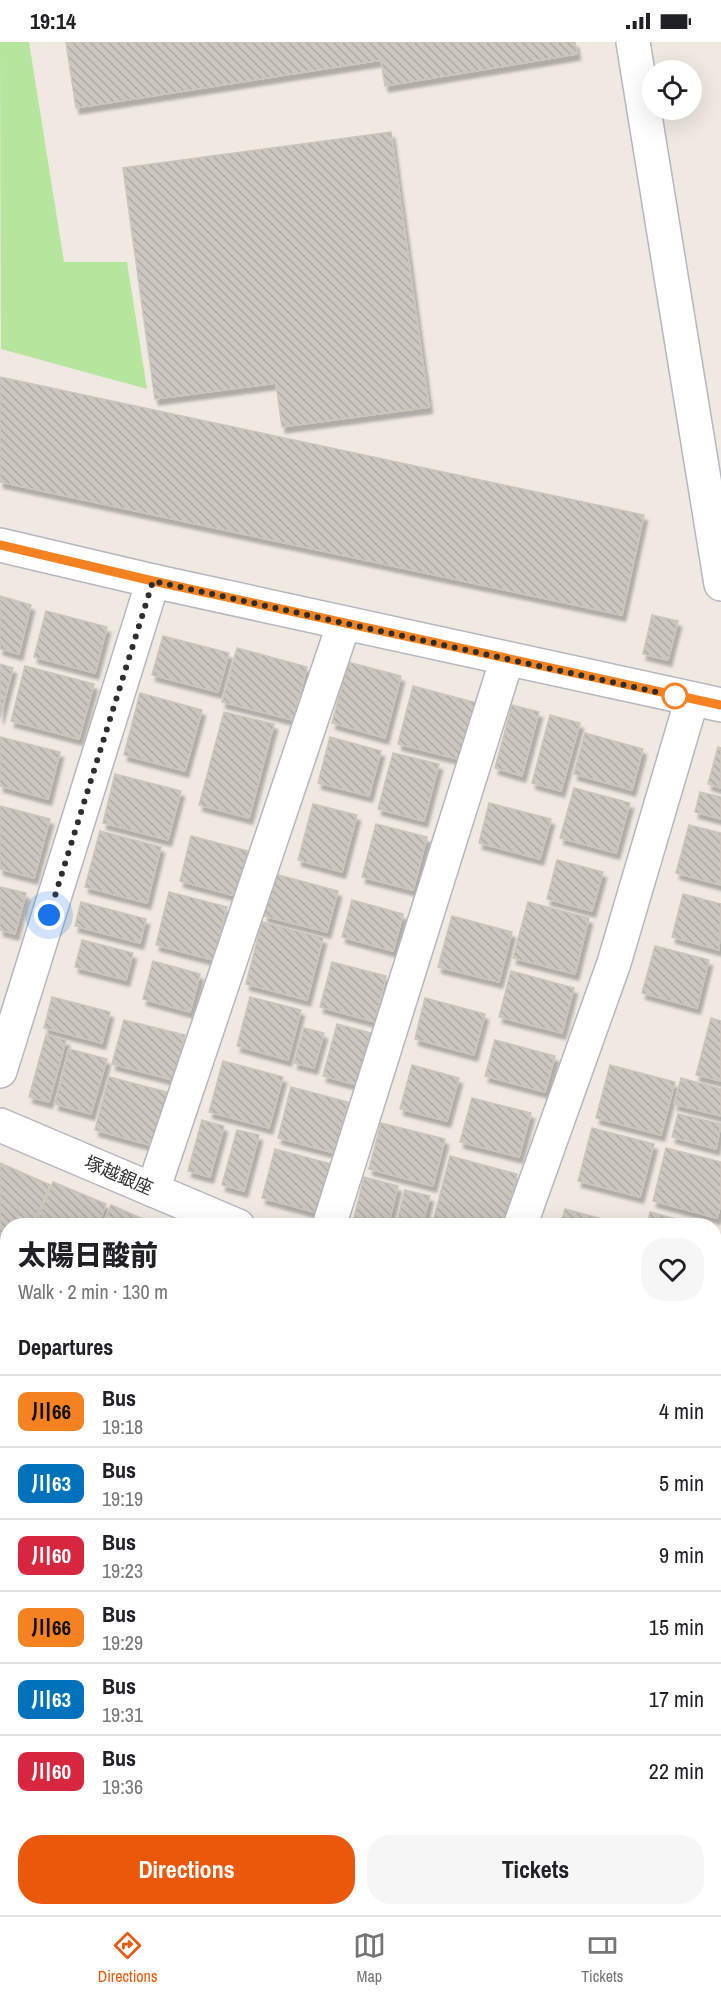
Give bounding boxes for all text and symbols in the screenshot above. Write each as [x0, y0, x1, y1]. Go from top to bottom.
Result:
text: 19:14 [30, 6, 76, 36]
map controls [642, 60, 702, 120]
button: locate [642, 60, 702, 120]
unlabelled marker [662, 683, 688, 709]
your location [34, 900, 64, 930]
street label: 塚越銀座 [81, 1149, 157, 1201]
text: 太陽日酸前 [18, 1236, 158, 1274]
button: heart [641, 1238, 704, 1301]
text: Walk · 2 min · 130 m [18, 1278, 168, 1305]
text: Departures [18, 1332, 113, 1362]
text: Bus [102, 1383, 136, 1413]
text: 4 min [659, 1396, 704, 1426]
text: 川66 [31, 1397, 71, 1426]
text: 19:18 [102, 1413, 143, 1440]
text: Bus [102, 1455, 136, 1485]
text: 5 min [659, 1468, 704, 1498]
text: 川63 [31, 1469, 71, 1498]
text: 19:19 [102, 1485, 143, 1512]
text: Bus [102, 1527, 136, 1557]
text: 9 min [659, 1540, 704, 1570]
text: 川60 [31, 1541, 71, 1570]
text: 19:23 [102, 1557, 143, 1584]
text: Bus [102, 1599, 136, 1629]
text: 15 min [649, 1612, 704, 1642]
text: 川66 [31, 1613, 71, 1642]
text: 19:29 [102, 1629, 143, 1656]
text: Bus [102, 1671, 136, 1701]
text: 17 min [649, 1684, 704, 1714]
text: 川63 [31, 1685, 71, 1714]
text: 19:31 [102, 1701, 143, 1728]
text: Bus [102, 1743, 136, 1773]
text: 22 min [649, 1756, 704, 1786]
text: 川60 [31, 1757, 71, 1786]
text: 19:36 [102, 1773, 143, 1800]
button: Directions [18, 1835, 355, 1904]
button: Tickets [367, 1835, 704, 1904]
tab: Directions [98, 1929, 157, 1987]
tab: Map [353, 1929, 386, 1987]
tab: Tickets [581, 1929, 623, 1987]

